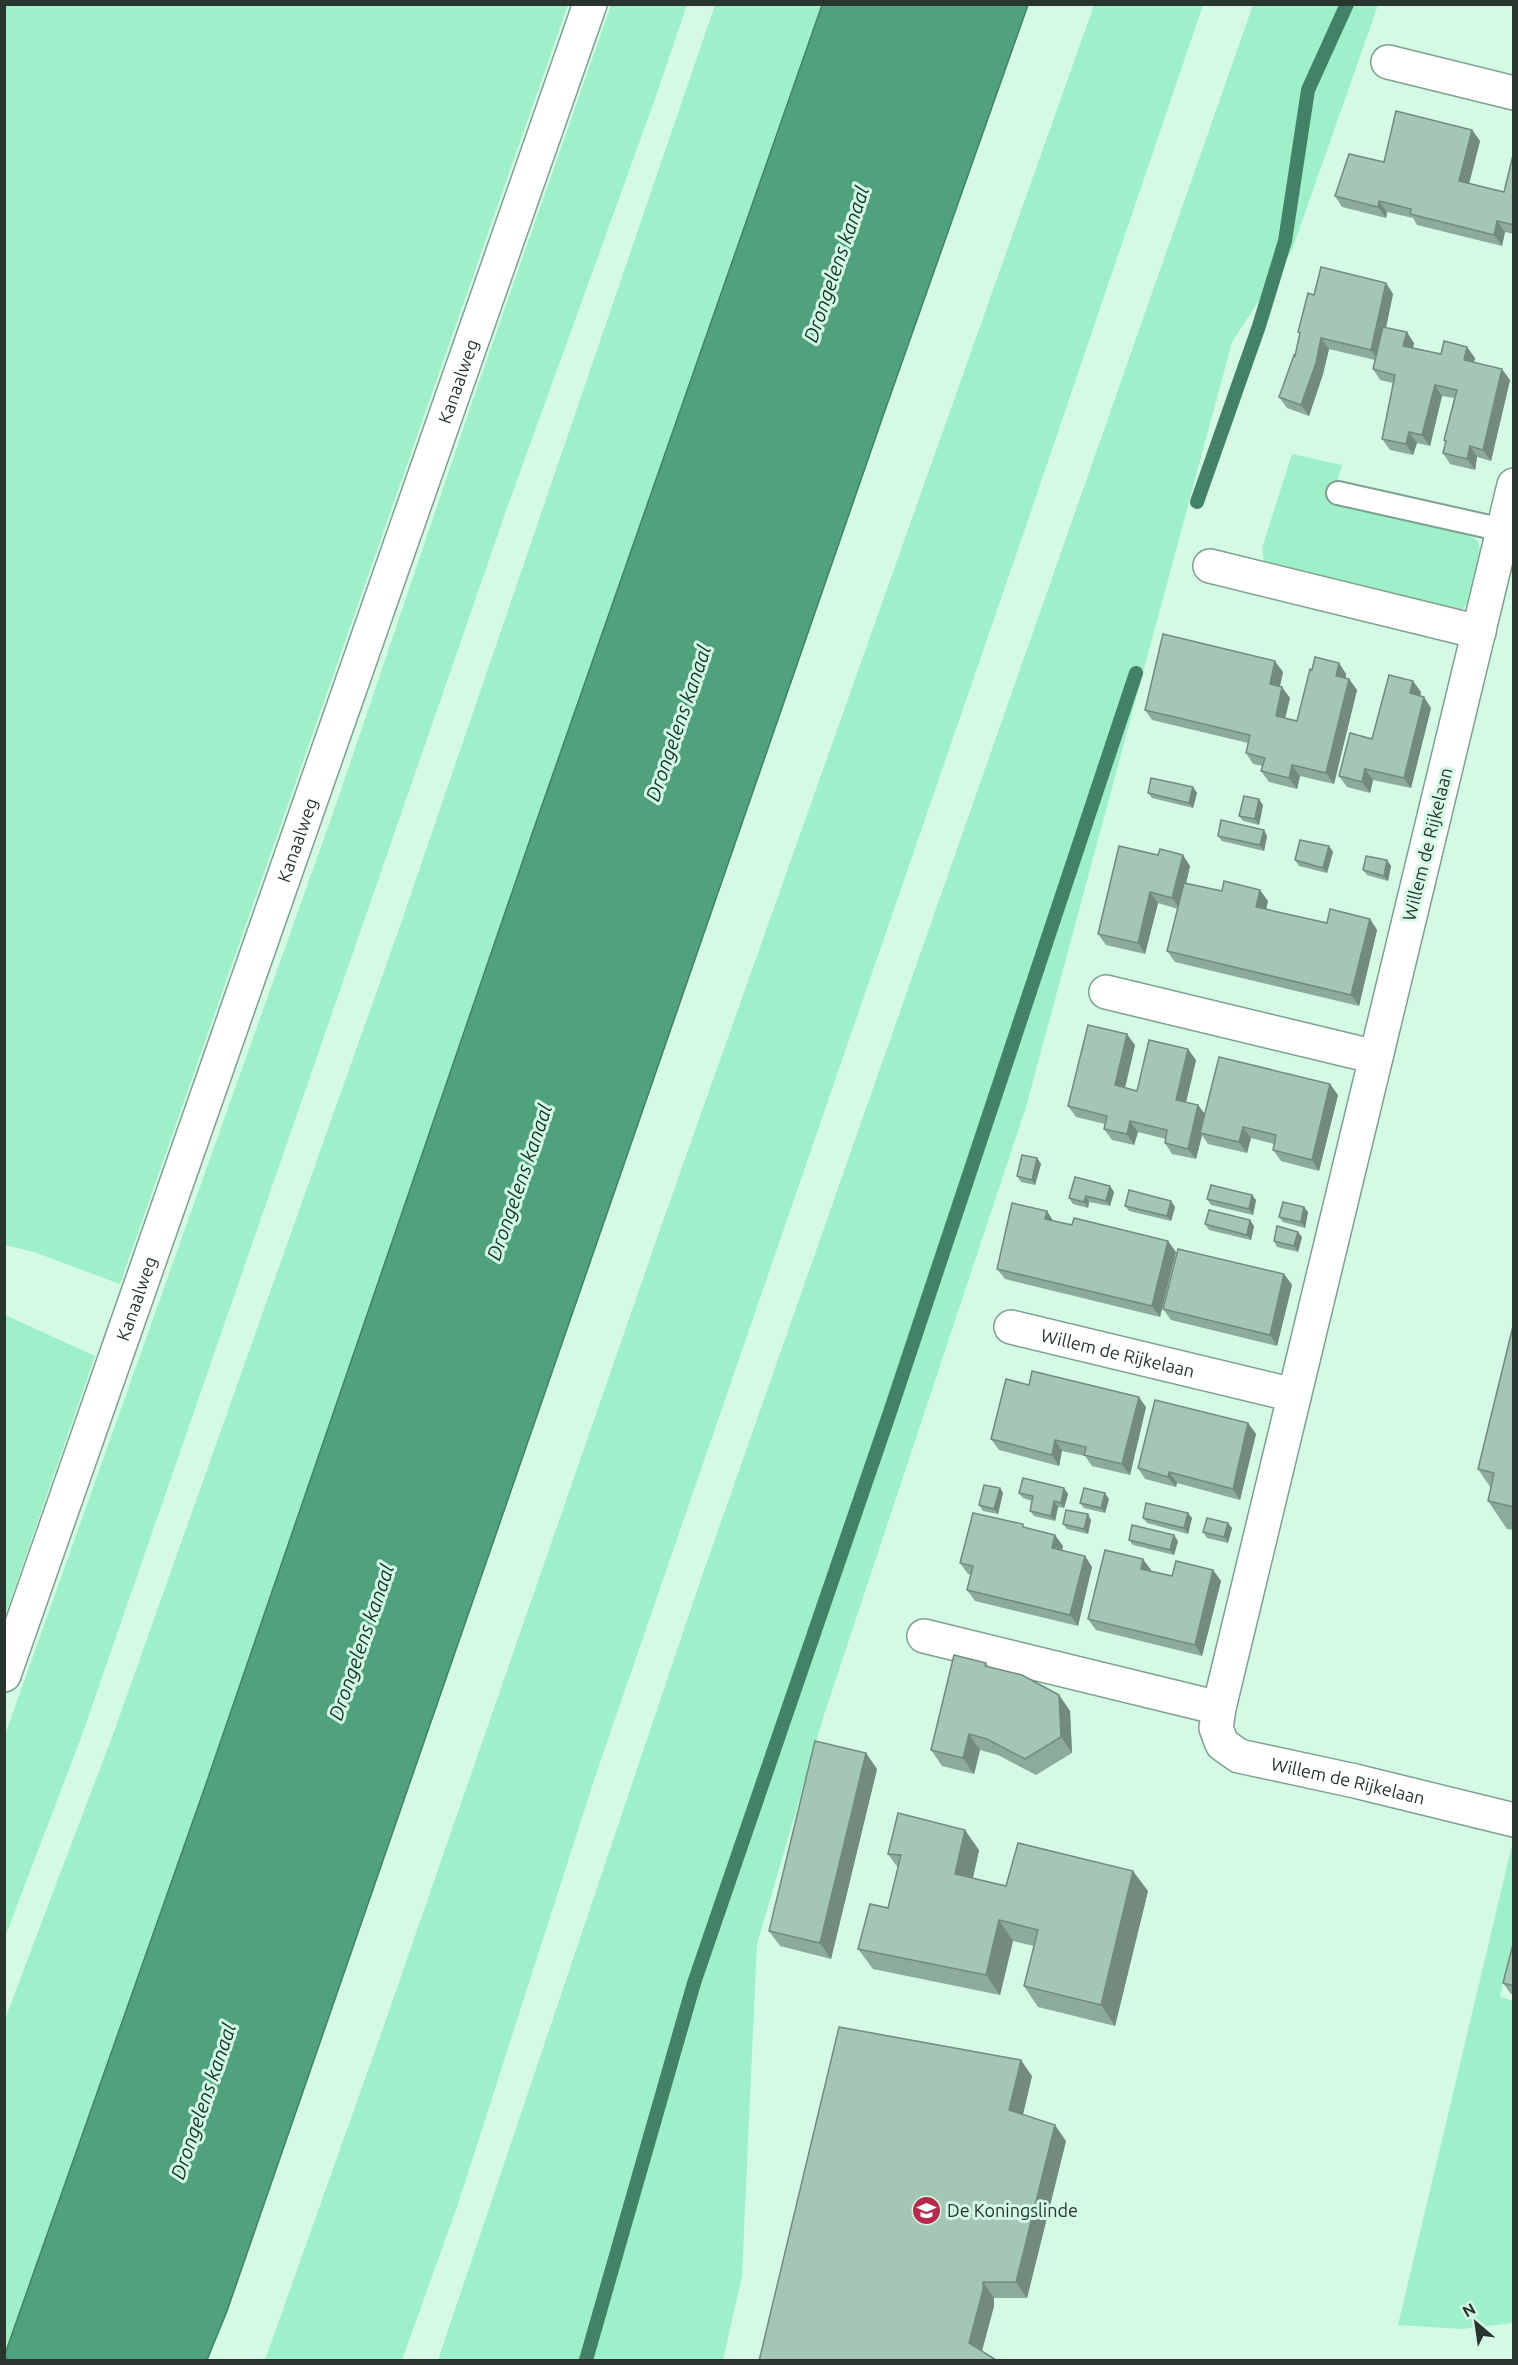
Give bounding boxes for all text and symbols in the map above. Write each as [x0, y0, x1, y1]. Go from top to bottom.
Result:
water label: Drongelens kanaal [799, 183, 874, 345]
street label: Kanaalweg [434, 336, 482, 426]
water label: Drongelens kanaal [641, 642, 716, 804]
street label: Willem de Rijkelaan [1398, 765, 1456, 923]
street label: Kanaalweg [273, 795, 321, 885]
water label: Drongelens kanaal [482, 1101, 557, 1263]
street label: Kanaalweg [112, 1254, 160, 1343]
street label: Willem de Rijkelaan [1039, 1325, 1197, 1381]
water label: Drongelens kanaal [324, 1561, 399, 1723]
street label: Willem de Rijkelaan [1269, 1753, 1427, 1808]
water label: Drongelens kanaal [166, 2020, 241, 2182]
school or university icon: De Koningslinde [910, 2194, 942, 2226]
place label: De Koningslinde [947, 2200, 1078, 2220]
north arrow [1446, 2293, 1506, 2353]
text: N [1459, 2299, 1478, 2321]

